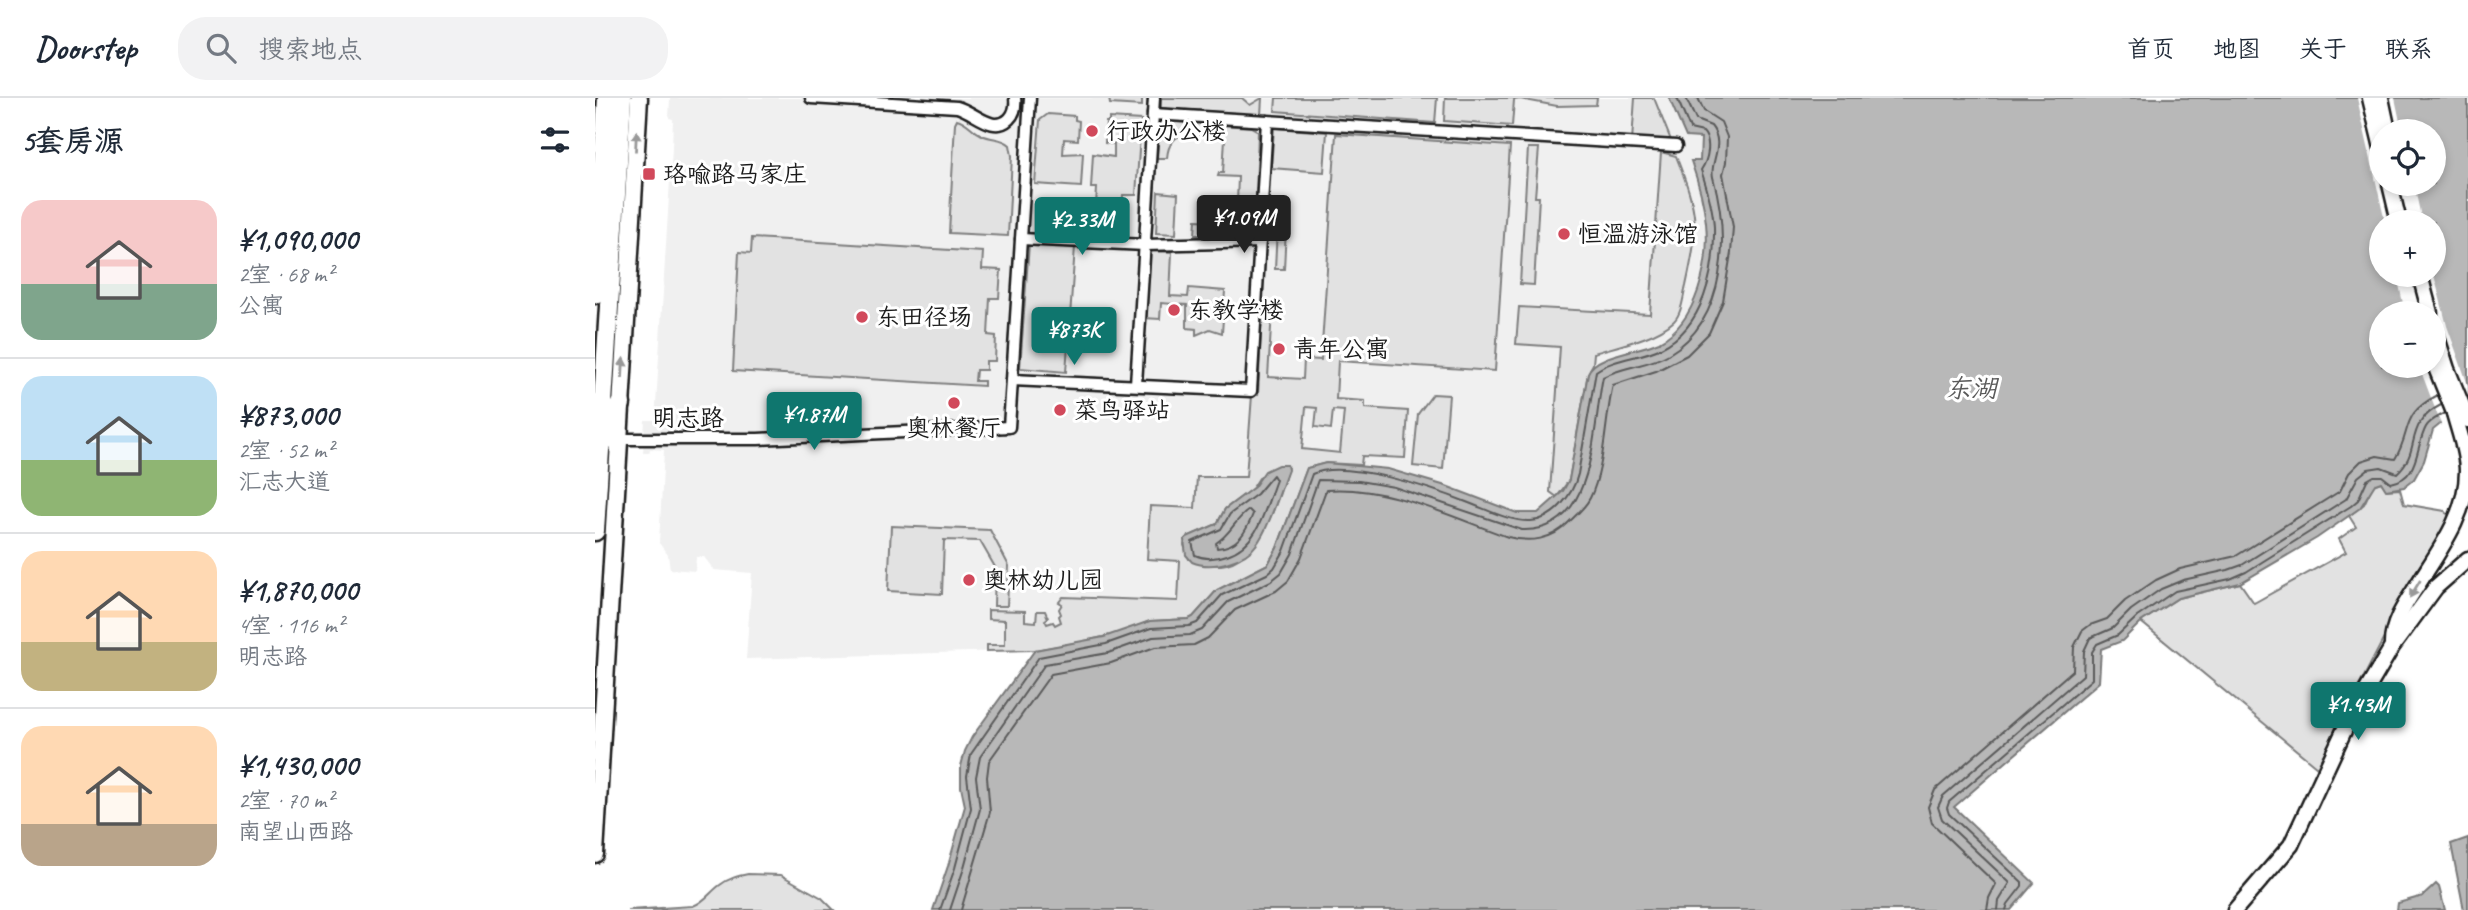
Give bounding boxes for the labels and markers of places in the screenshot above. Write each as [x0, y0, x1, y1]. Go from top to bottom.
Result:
place label: 行政办公楼 [1106, 116, 1226, 146]
marker: 行政办公楼 [1084, 123, 1100, 139]
place label: 珞喻路马家庄 [663, 159, 807, 189]
marker: 珞喻路马家庄 [641, 166, 657, 182]
pin: ¥1.09M [1187, 195, 1301, 255]
pin: ¥2.33M [1025, 198, 1139, 257]
place label: 恒温游泳馆 [1578, 219, 1698, 249]
marker: 恒温游泳馆 [1556, 226, 1572, 242]
place label: 东教学楼 [1188, 295, 1284, 325]
place label: 东田径场 [876, 302, 972, 332]
marker: 东教学楼 [1166, 302, 1182, 318]
pin: ¥873K [1025, 308, 1123, 367]
marker: 东田径场 [854, 309, 870, 325]
place label: 青年公寓 [1293, 334, 1389, 364]
marker: 青年公寓 [1271, 341, 1287, 357]
pin: ¥1.87M [757, 392, 871, 452]
marker: 奥林餐厅 [946, 395, 962, 411]
place label: 菜鸟驿站 [1074, 395, 1170, 425]
marker: 菜鸟驿站 [1052, 402, 1068, 418]
place label: 奥林餐厅 [906, 413, 1002, 443]
place label: 奥林幼儿园 [983, 565, 1103, 595]
marker: 奥林幼儿园 [961, 572, 977, 588]
pin: ¥1.43M [2301, 682, 2415, 742]

